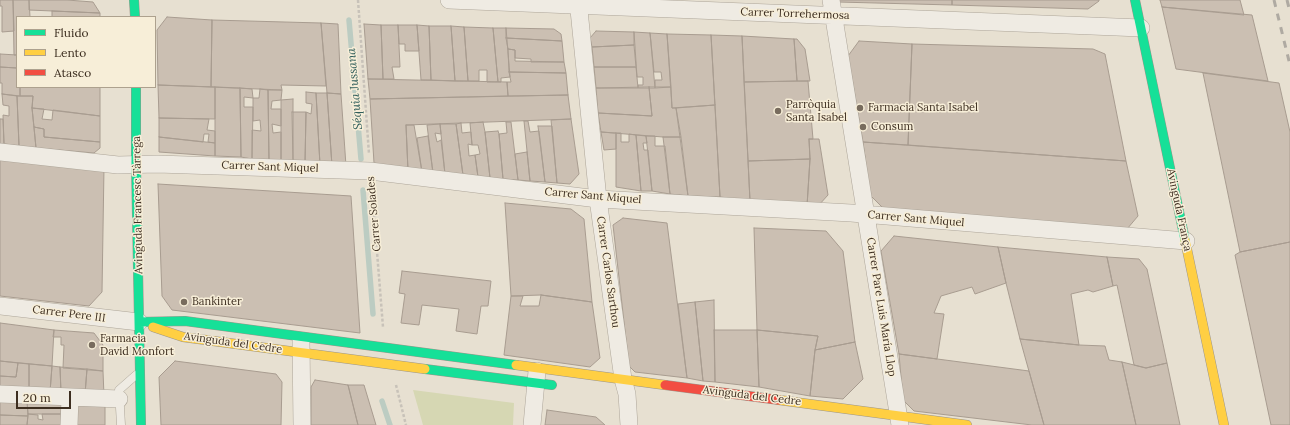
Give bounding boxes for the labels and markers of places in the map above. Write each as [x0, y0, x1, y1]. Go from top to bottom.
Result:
place label: Parròquia Santa Isabel [786, 98, 847, 124]
place label: Farmacia Santa Isabel [868, 101, 978, 115]
marker: Farmacia Santa Isabel [855, 103, 865, 113]
marker: Parròquia Santa Isabel [773, 106, 783, 116]
place label: Consum [871, 120, 913, 134]
marker: Consum [858, 122, 868, 132]
place label: Bankinter [192, 295, 242, 309]
marker: Bankinter [179, 297, 189, 307]
place label: Farmacia David Monfort [100, 332, 174, 358]
marker: Farmacia David Monfort [87, 340, 97, 350]

